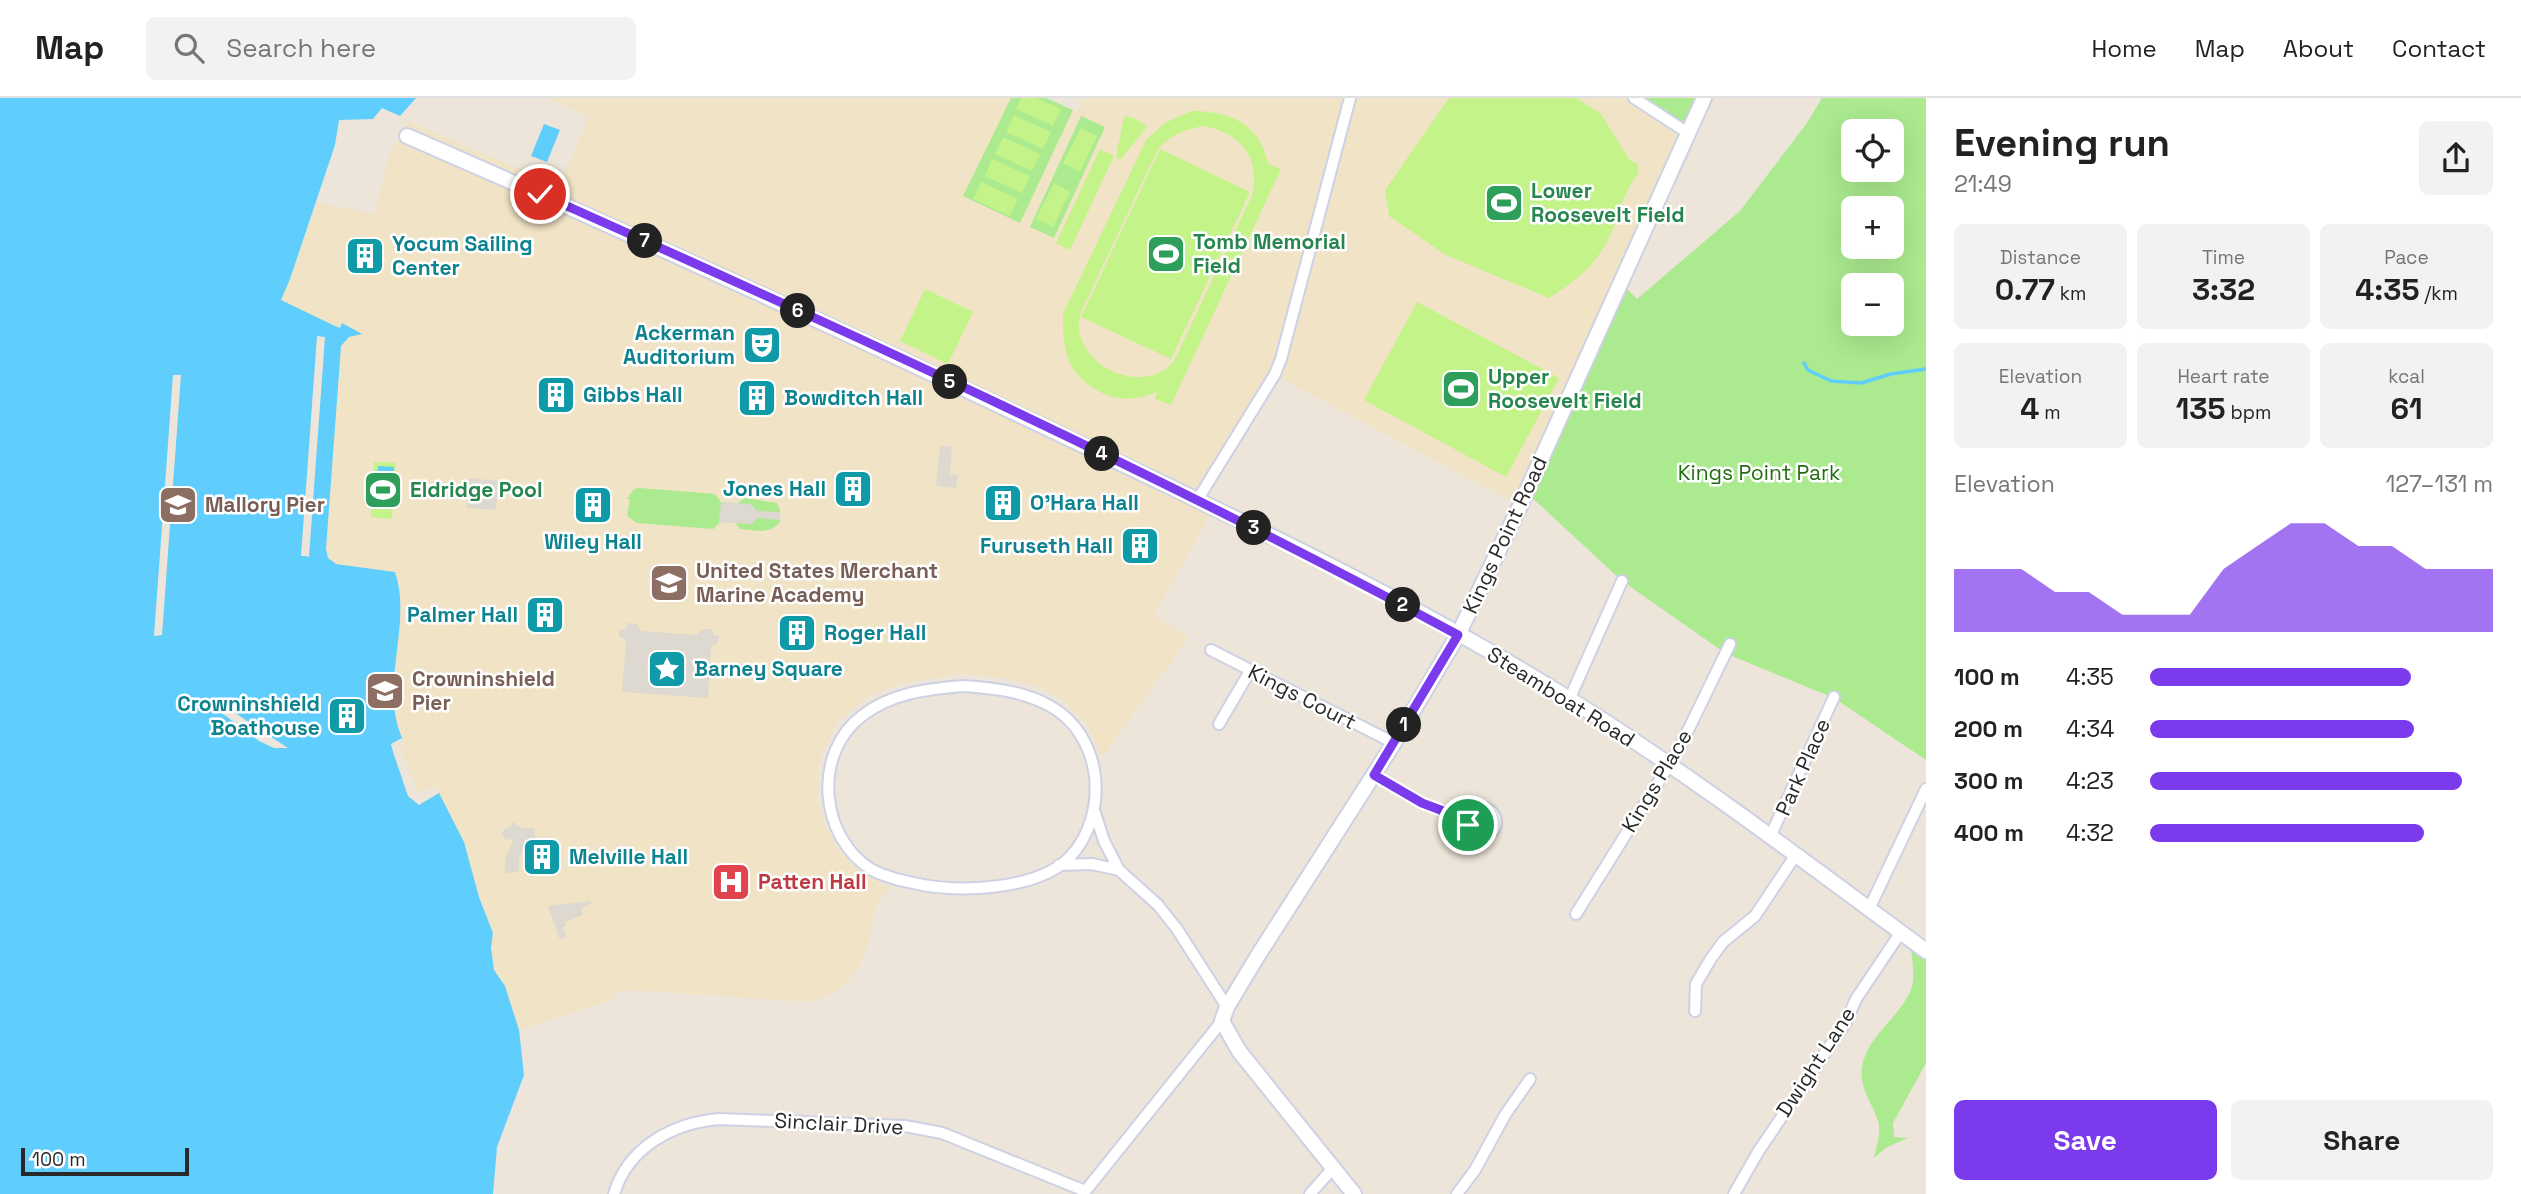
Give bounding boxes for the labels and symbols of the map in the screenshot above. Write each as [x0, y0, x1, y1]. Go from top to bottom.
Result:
pin [510, 164, 570, 224]
place label: Lower Roosevelt Field [1531, 177, 1685, 228]
sports icon: Lower Roosevelt Field [1483, 182, 1525, 224]
pin: 7 [628, 223, 662, 258]
place label: Tomb Memorial Field [1193, 228, 1346, 279]
place label: Yocum Sailing Center [392, 230, 533, 281]
sports icon: Tomb Memorial Field [1145, 233, 1187, 275]
building icon: Yocum Sailing Center [344, 235, 386, 277]
pin: 6 [780, 294, 816, 328]
place label: Ackerman Auditorium [623, 319, 735, 370]
theatre icon: Ackerman Auditorium [741, 324, 783, 366]
place label: Upper Roosevelt Field [1488, 363, 1642, 414]
pin: 5 [932, 364, 968, 400]
sports icon: Upper Roosevelt Field [1440, 368, 1482, 410]
building icon: Gibbs Hall [535, 374, 577, 416]
building icon: Bowditch Hall [736, 377, 778, 419]
place label: Gibbs Hall [583, 381, 683, 408]
place label: Bowditch Hall [784, 384, 923, 411]
pin: 4 [1084, 436, 1120, 472]
street label: Kings Point Road [1456, 452, 1553, 618]
park label: Kings Point Park [1678, 459, 1840, 486]
building icon: Jones Hall [832, 468, 874, 510]
sports icon: Eldridge Pool [362, 469, 404, 511]
place label: Jones Hall [723, 475, 826, 502]
place label: Eldridge Pool [410, 476, 543, 503]
building icon: O'Hara Hall [982, 482, 1024, 524]
school or university icon: Mallory Pier [157, 484, 199, 526]
building icon: Wiley Hall [572, 484, 614, 526]
place label: O'Hara Hall [1030, 489, 1139, 516]
place label: Mallory Pier [205, 491, 325, 518]
pin: 3 [1236, 510, 1272, 546]
building icon: Furuseth Hall [1119, 525, 1161, 567]
place label: Wiley Hall [544, 528, 642, 555]
place label: Furuseth Hall [980, 532, 1113, 559]
place label: United States Merchant Marine Academy [696, 557, 938, 608]
school or university icon: United States Merchant Marine Academy [648, 562, 690, 604]
pin: 2 [1386, 588, 1420, 622]
building icon: Palmer Hall [524, 594, 566, 636]
place label: Palmer Hall [407, 601, 518, 628]
building icon: Roger Hall [776, 612, 818, 654]
place label: Roger Hall [824, 619, 926, 646]
street label: Steamboat Road [1482, 640, 1640, 753]
place icon: Barney Square [646, 648, 688, 690]
place label: Barney Square [694, 655, 843, 682]
street label: Kings Court [1244, 658, 1361, 735]
place label: Crowninshield Pier [412, 665, 555, 716]
school or university icon: Crowninshield Pier [364, 670, 406, 712]
place label: Crowninshield Boathouse [177, 690, 320, 741]
building icon: Crowninshield Boathouse [326, 695, 368, 737]
pin: 1 [1386, 708, 1422, 742]
street label: Park Place [1769, 714, 1836, 820]
street label: Kings Place [1615, 724, 1698, 837]
pin [1438, 795, 1498, 855]
building icon: Melville Hall [521, 836, 563, 878]
place label: Melville Hall [569, 843, 688, 870]
hospital icon: Patten Hall [710, 861, 752, 903]
place label: Patten Hall [758, 868, 867, 895]
street label: Dwight Lane [1770, 1002, 1861, 1122]
street label: Sinclair Drive [774, 1107, 904, 1140]
scale bar [21, 1145, 189, 1177]

